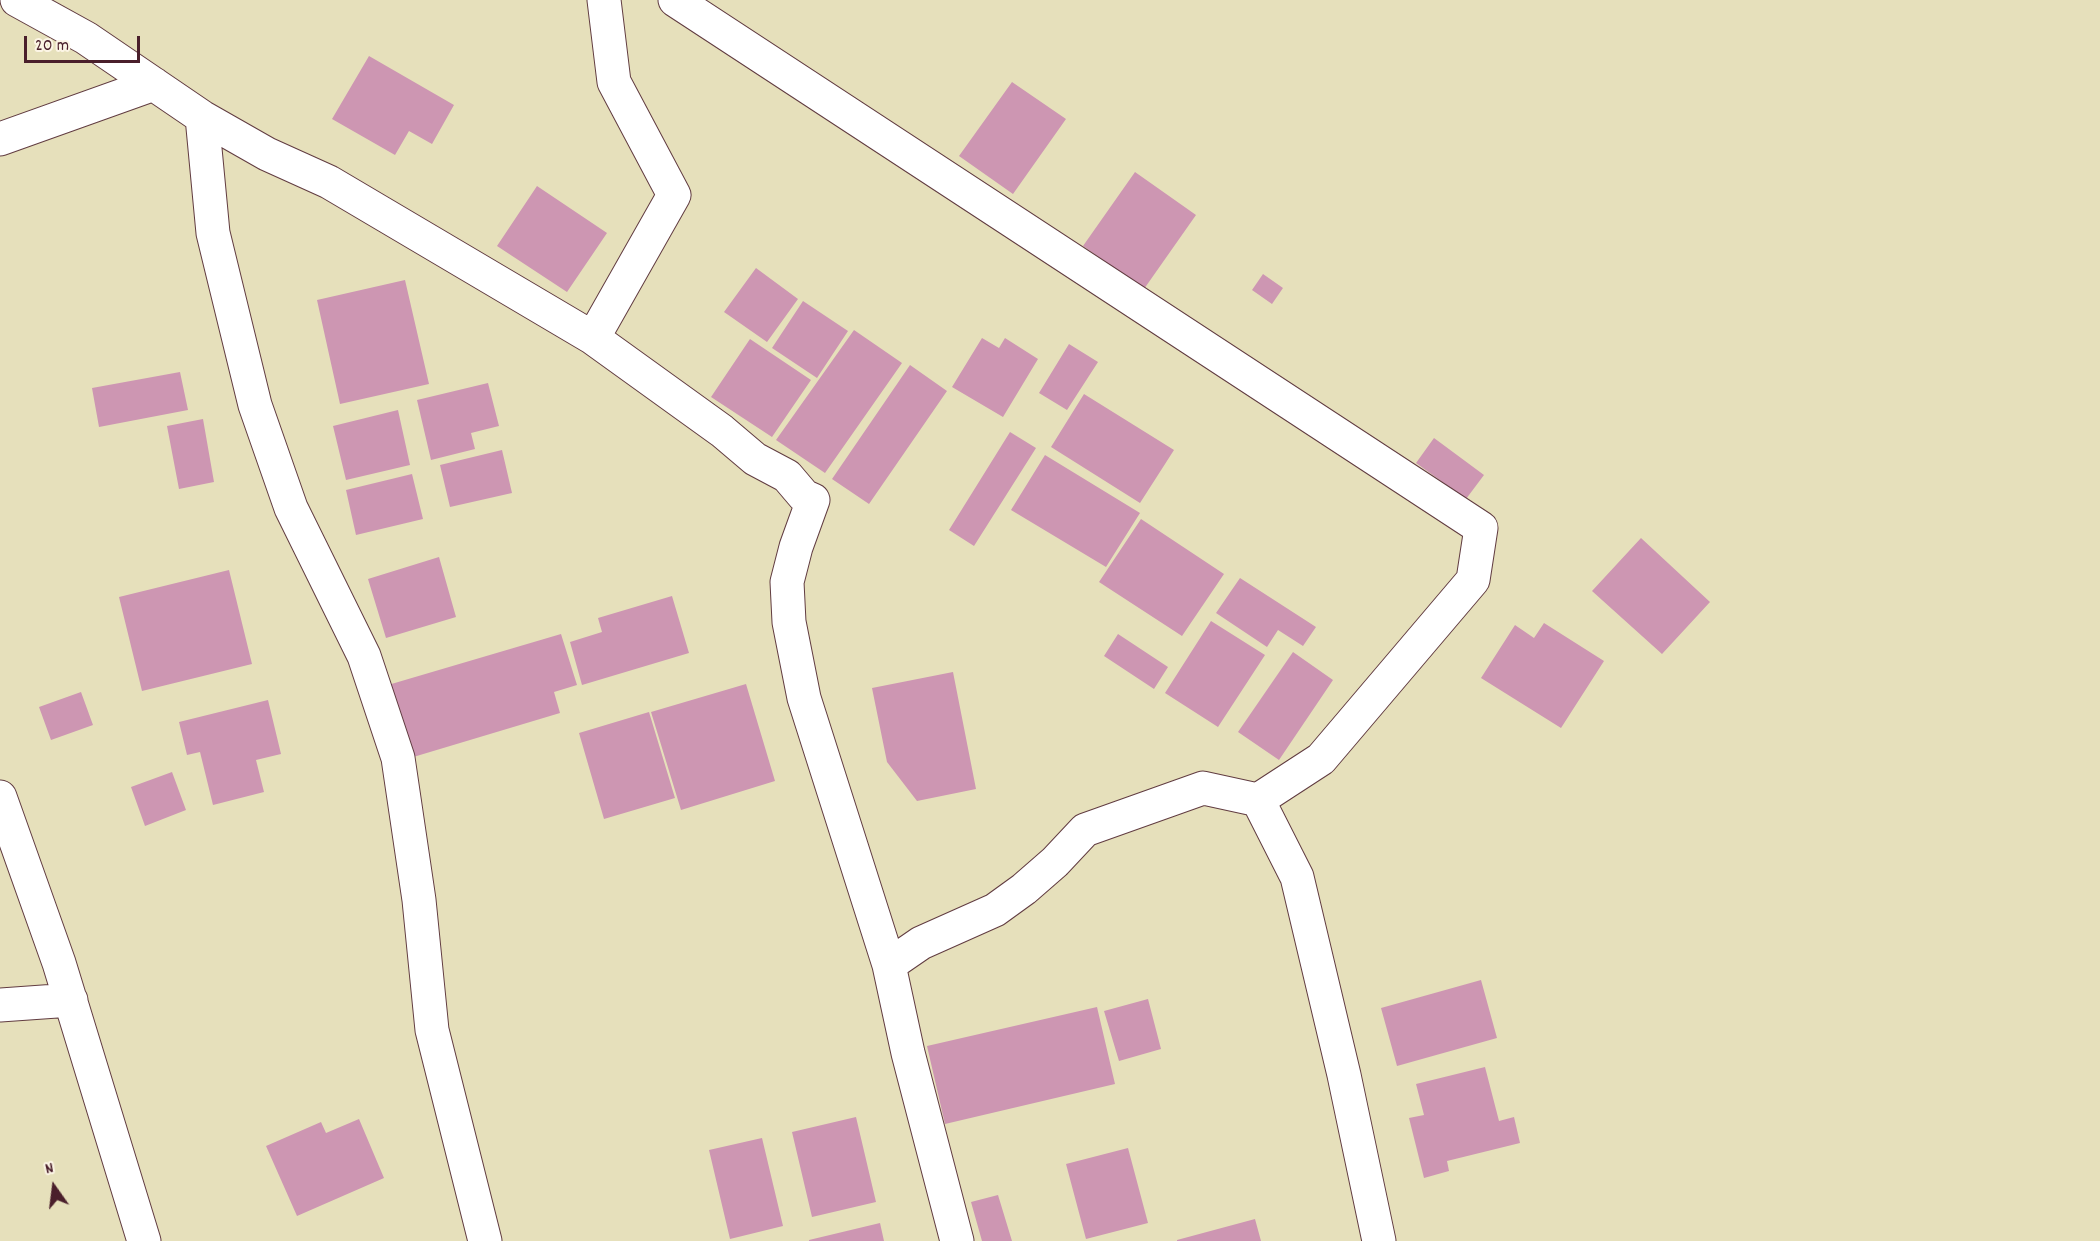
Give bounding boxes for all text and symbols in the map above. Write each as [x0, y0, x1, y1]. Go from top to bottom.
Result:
scale bar [27, 24, 142, 62]
text: 20 m [35, 34, 69, 59]
north arrow [24, 1157, 84, 1217]
text: N [43, 1157, 56, 1181]

